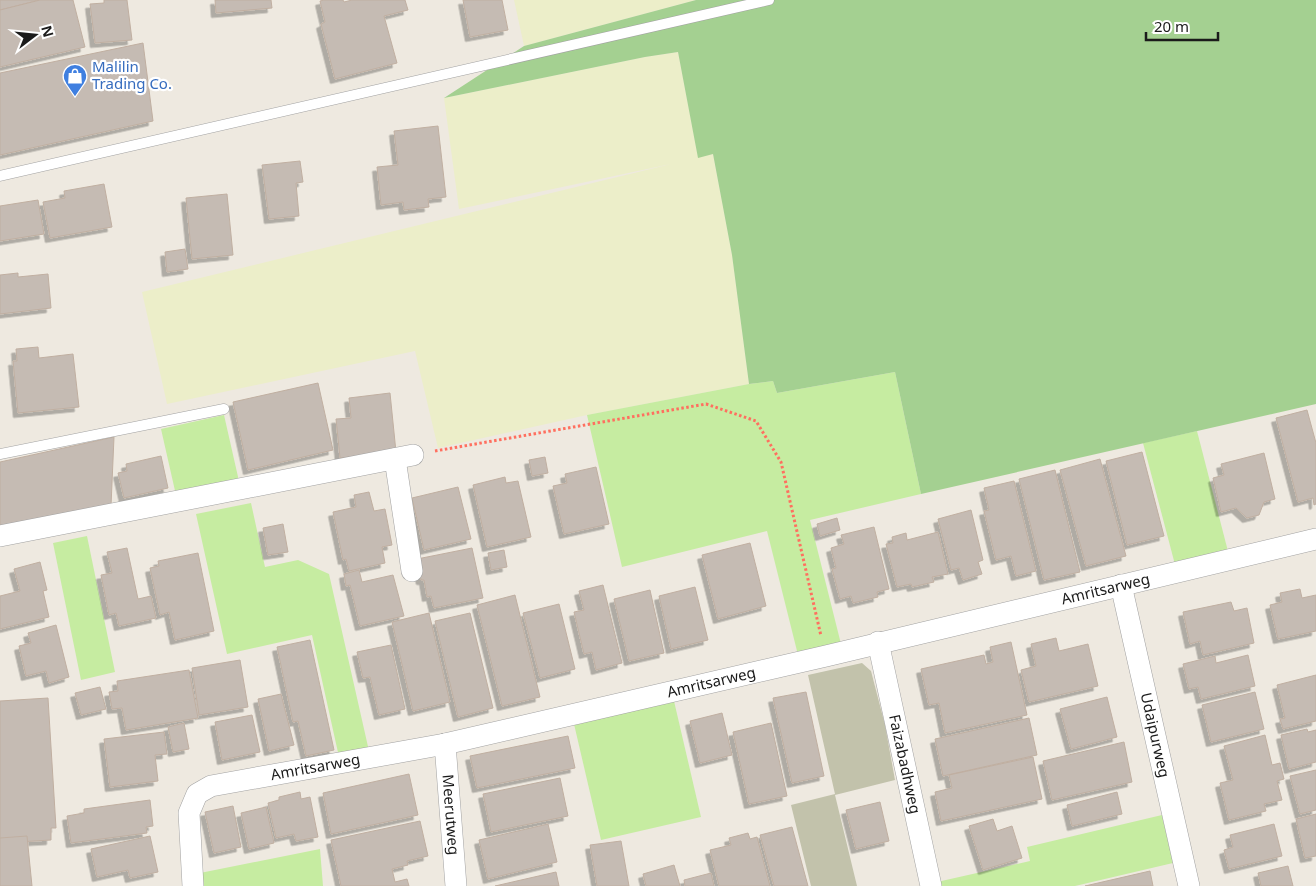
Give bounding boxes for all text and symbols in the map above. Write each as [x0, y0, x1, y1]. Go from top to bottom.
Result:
north arrow [10, 10, 60, 60]
scale bar [1146, 10, 1218, 42]
text: 20 m [1154, 16, 1189, 36]
text: N [37, 23, 59, 39]
place label: Malilin Trading Co. [92, 56, 172, 93]
shop icon: Malilin Trading Co. [62, 63, 88, 97]
street label: Amritsarweg [1059, 568, 1152, 609]
street label: Amritsarweg [665, 662, 757, 701]
street label: Udaipurweg [1137, 690, 1175, 779]
street label: Faizabadhweg [885, 712, 926, 816]
street label: Amritsarweg [269, 748, 362, 784]
street label: Meerutweg [438, 774, 465, 856]

